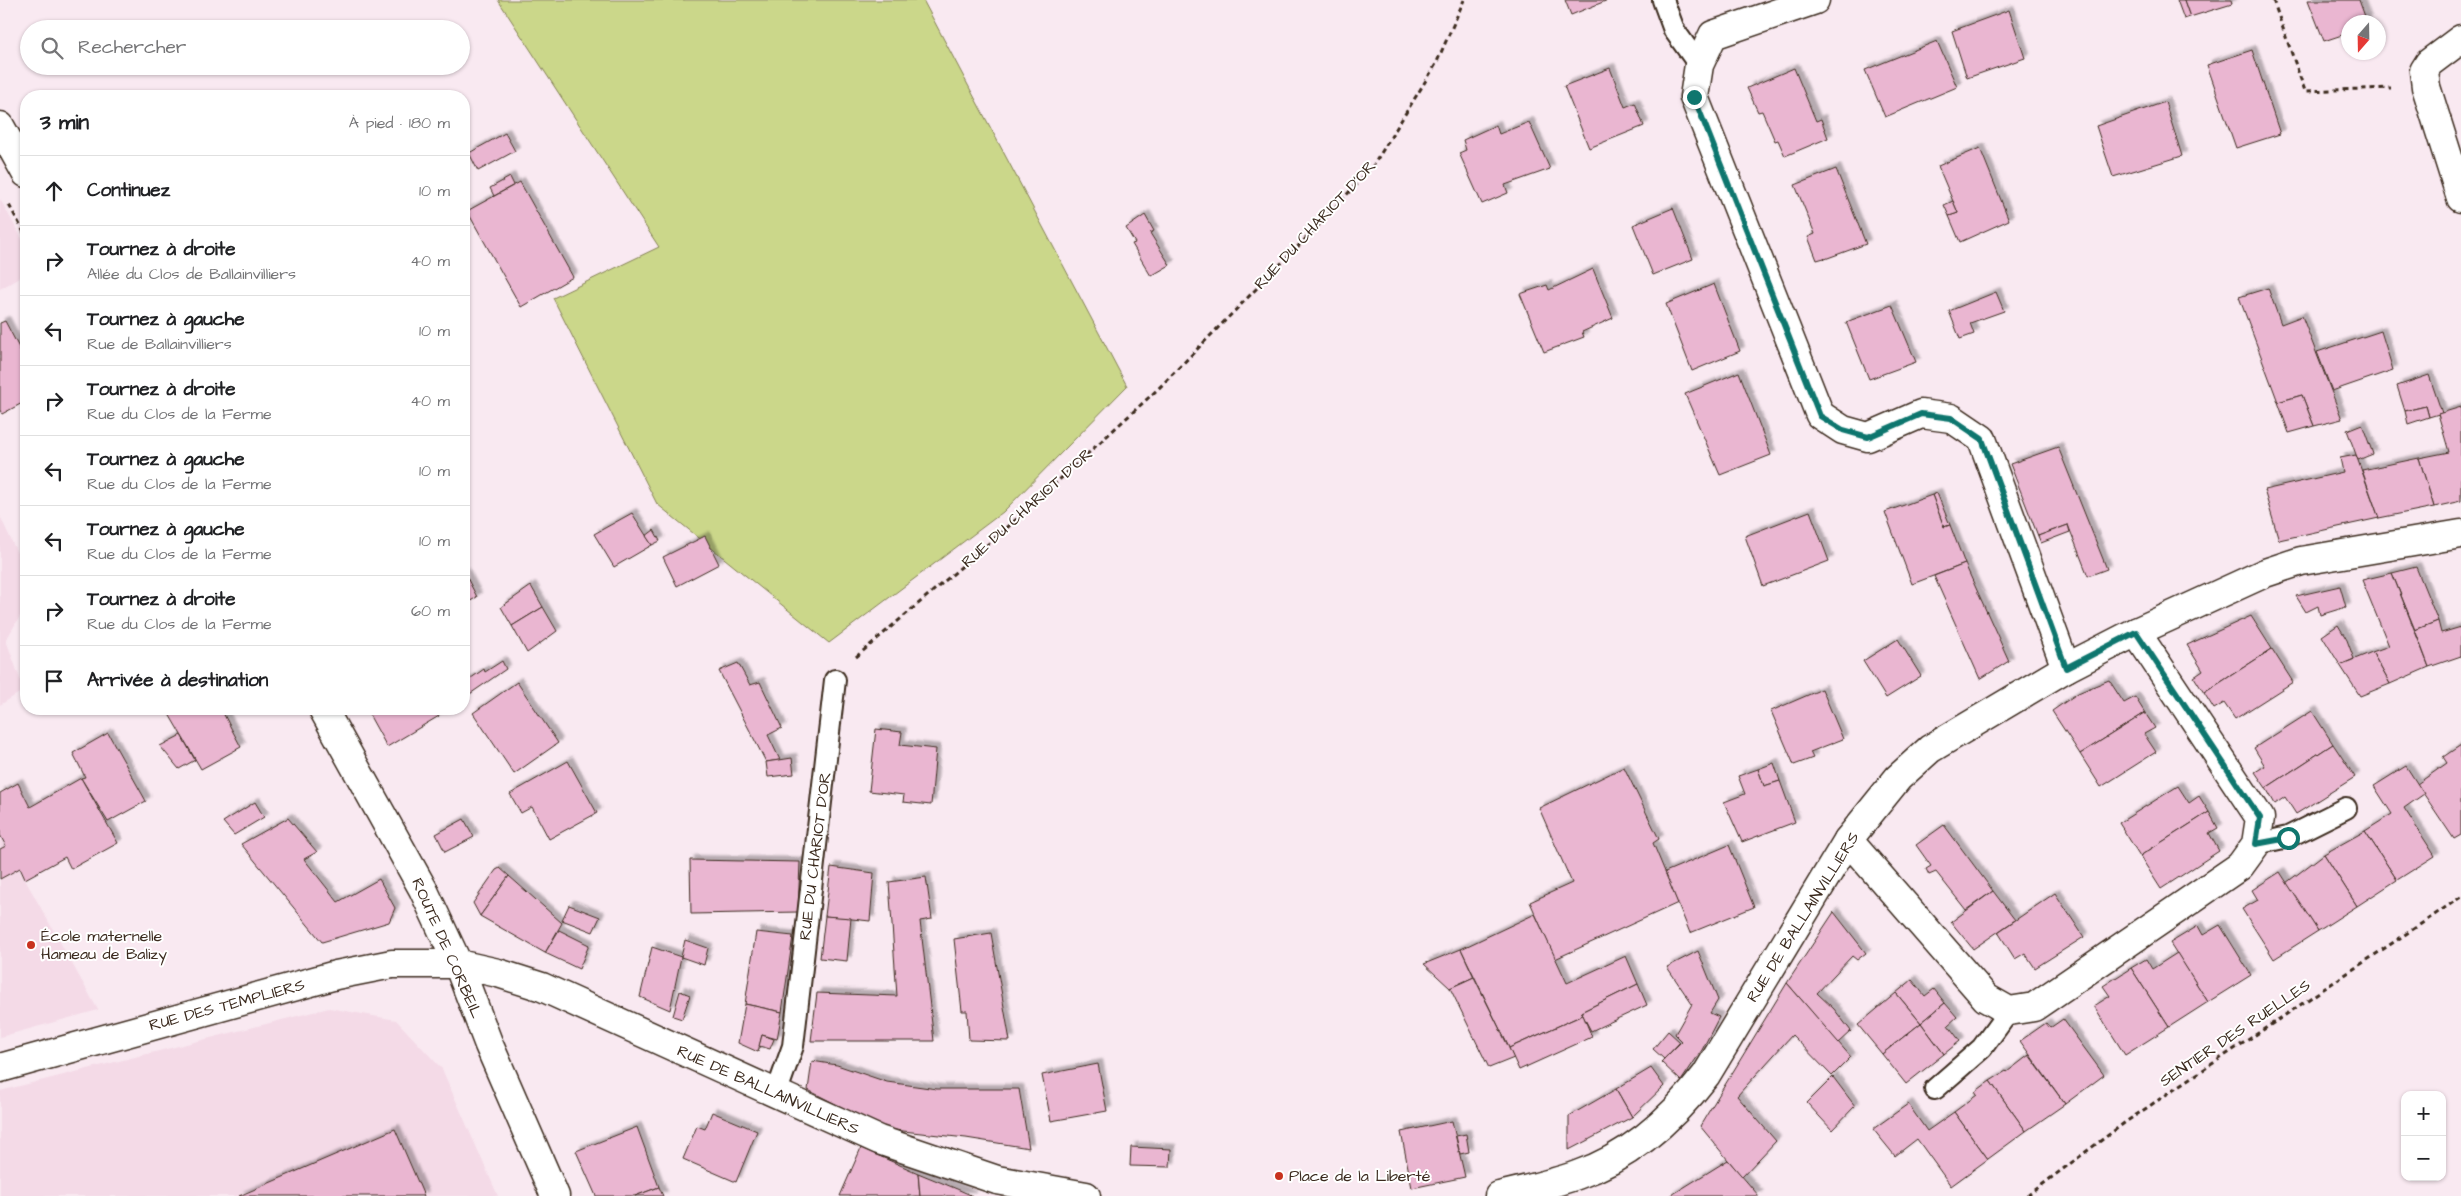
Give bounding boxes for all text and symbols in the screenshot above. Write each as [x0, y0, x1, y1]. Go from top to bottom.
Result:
north arrow [2341, 15, 2386, 60]
search box [20, 20, 470, 75]
icon: search [38, 34, 66, 62]
text: Rechercher [78, 34, 186, 61]
route end [1683, 86, 1706, 109]
text: 3 min [40, 108, 89, 137]
text: À pied · 180 m [349, 112, 450, 134]
street label: RUE DU CHARIOT D'OR [1249, 156, 1381, 294]
icon: ahead [40, 177, 68, 205]
text: Continuez [87, 177, 170, 204]
text: 10 m [419, 180, 450, 202]
text: Tournez à droite [87, 236, 235, 263]
icon: right [40, 247, 68, 275]
text: 40 m [410, 250, 450, 272]
text: Allée du Clos de Ballainvilliers [87, 263, 296, 285]
text: Tournez à gauche [87, 306, 245, 333]
icon: left [40, 317, 68, 345]
text: 10 m [419, 320, 450, 342]
text: Rue de Ballainvilliers [87, 333, 232, 355]
text: Tournez à droite [87, 376, 235, 403]
icon: right [40, 387, 68, 415]
text: 40 m [410, 390, 450, 412]
text: Rue du Clos de la Ferme [87, 403, 272, 425]
street label: RUE DU CHARIOT D'OR [957, 443, 1097, 573]
text: Tournez à gauche [87, 446, 245, 473]
icon: left [40, 457, 68, 485]
text: 10 m [419, 460, 450, 482]
text: Rue du Clos de la Ferme [87, 473, 272, 495]
text: Tournez à gauche [87, 516, 245, 543]
icon: left [40, 527, 68, 555]
text: 10 m [419, 530, 450, 552]
text: Rue du Clos de la Ferme [87, 543, 272, 565]
text: Tournez à droite [87, 586, 235, 613]
icon: right [40, 597, 68, 625]
text: 60 m [411, 600, 450, 622]
text: Rue du Clos de la Ferme [87, 613, 272, 635]
icon: arrive [40, 667, 68, 695]
text: Arrivée à destination [87, 667, 268, 694]
street label: RUE DU CHARIOT D'OR [794, 771, 836, 941]
route start [2277, 827, 2300, 850]
street label: RUE DE BALLAINVILLIERS [1741, 828, 1865, 1006]
street label: ROUTE DE CORBEIL [406, 875, 488, 1021]
place label: École maternelle Hameau de Balizy [41, 925, 167, 966]
marker: École maternelle Hameau de Balizy [25, 939, 37, 951]
street label: RUE DES TEMPLIERS [147, 974, 307, 1036]
street label: SENTIER DES RUELLES [2155, 974, 2315, 1092]
street label: RUE DE BALLAINVILLIERS [673, 1040, 863, 1140]
map controls [2401, 1091, 2446, 1181]
button: + [2401, 1091, 2446, 1136]
button: − [2401, 1136, 2446, 1181]
place label: Place de la Liberté [1289, 1165, 1431, 1187]
marker: Place de la Liberté [1273, 1170, 1285, 1182]

